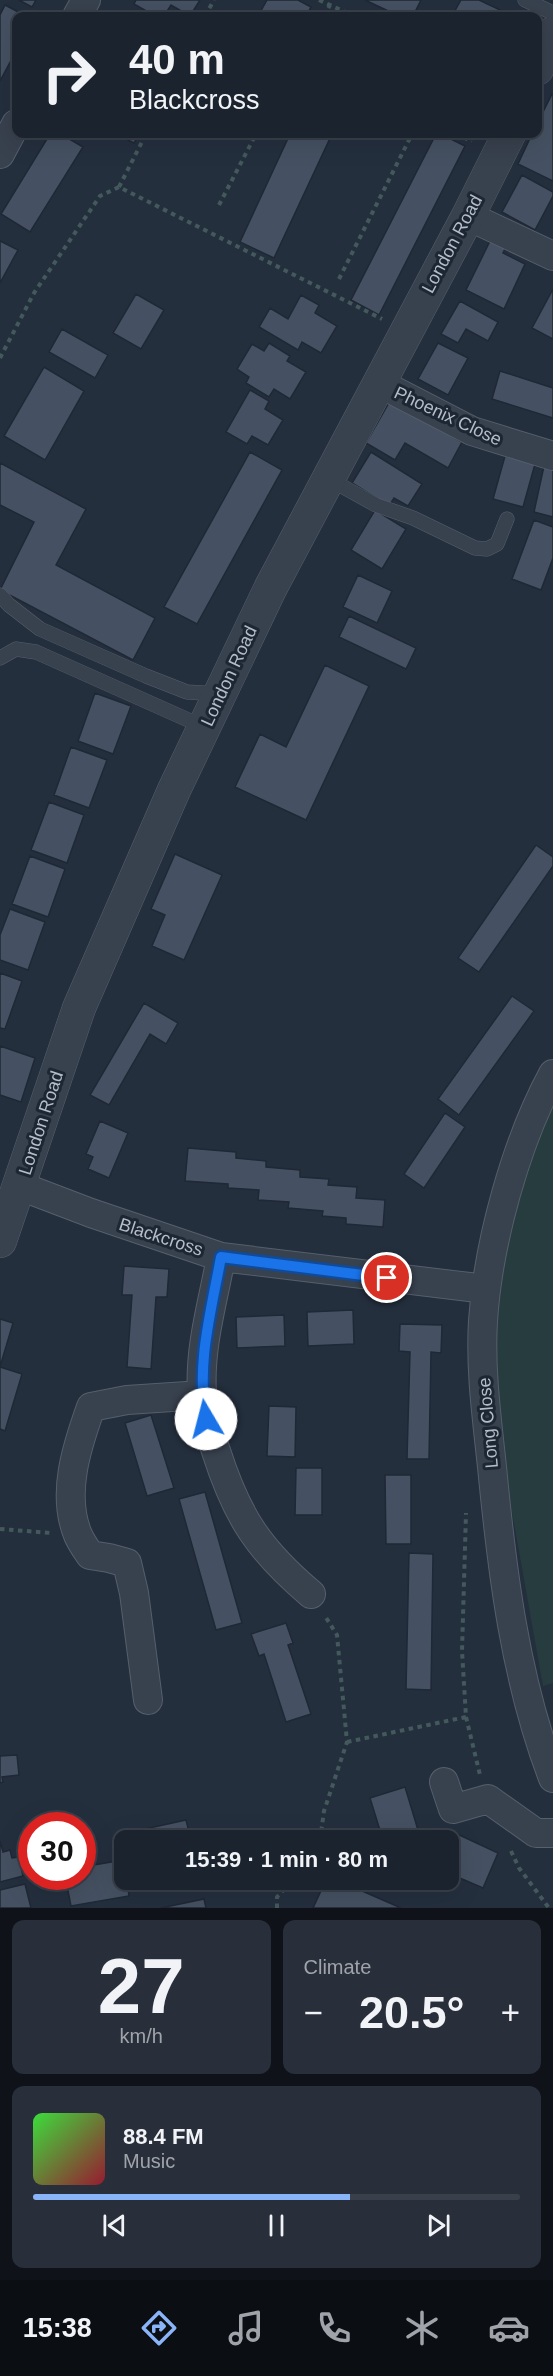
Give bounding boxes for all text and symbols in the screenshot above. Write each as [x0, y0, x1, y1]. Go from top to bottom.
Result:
icon: right [30, 36, 108, 114]
text: 40 m [129, 36, 225, 83]
text: Blackcross [129, 85, 260, 115]
street label: London Road [418, 192, 486, 296]
street label: Phoenix Close [391, 382, 505, 450]
street label: London Road [197, 623, 261, 729]
street label: London Road [15, 1069, 67, 1177]
street label: Blackcross [117, 1214, 205, 1260]
pin [361, 1252, 412, 1303]
icon: arrive [370, 1261, 403, 1294]
street label: Long Close [474, 1377, 502, 1469]
position arrow [174, 1387, 238, 1451]
speed limit sign: 30 [18, 1812, 96, 1890]
text: 15:39 · 1 min · 80 m [185, 1847, 388, 1872]
text: 27 [98, 1942, 185, 2030]
text: Climate [304, 1956, 371, 1978]
text: 20.5° [359, 1987, 465, 2038]
text: − [304, 1994, 323, 2031]
text: + [501, 1994, 520, 2031]
text: km/h [120, 2025, 163, 2047]
text: 88.4 FM [123, 2124, 204, 2149]
text: Music [123, 2150, 175, 2172]
icon: previous [98, 2209, 131, 2242]
icon: pause [260, 2209, 293, 2242]
icon: next [422, 2209, 455, 2242]
icon: directions [138, 2307, 180, 2349]
icon: music [225, 2307, 267, 2349]
icon: phone [313, 2307, 355, 2349]
icon: climate [401, 2307, 443, 2349]
icon: car [488, 2307, 530, 2349]
text: 15:38 [23, 2313, 92, 2343]

